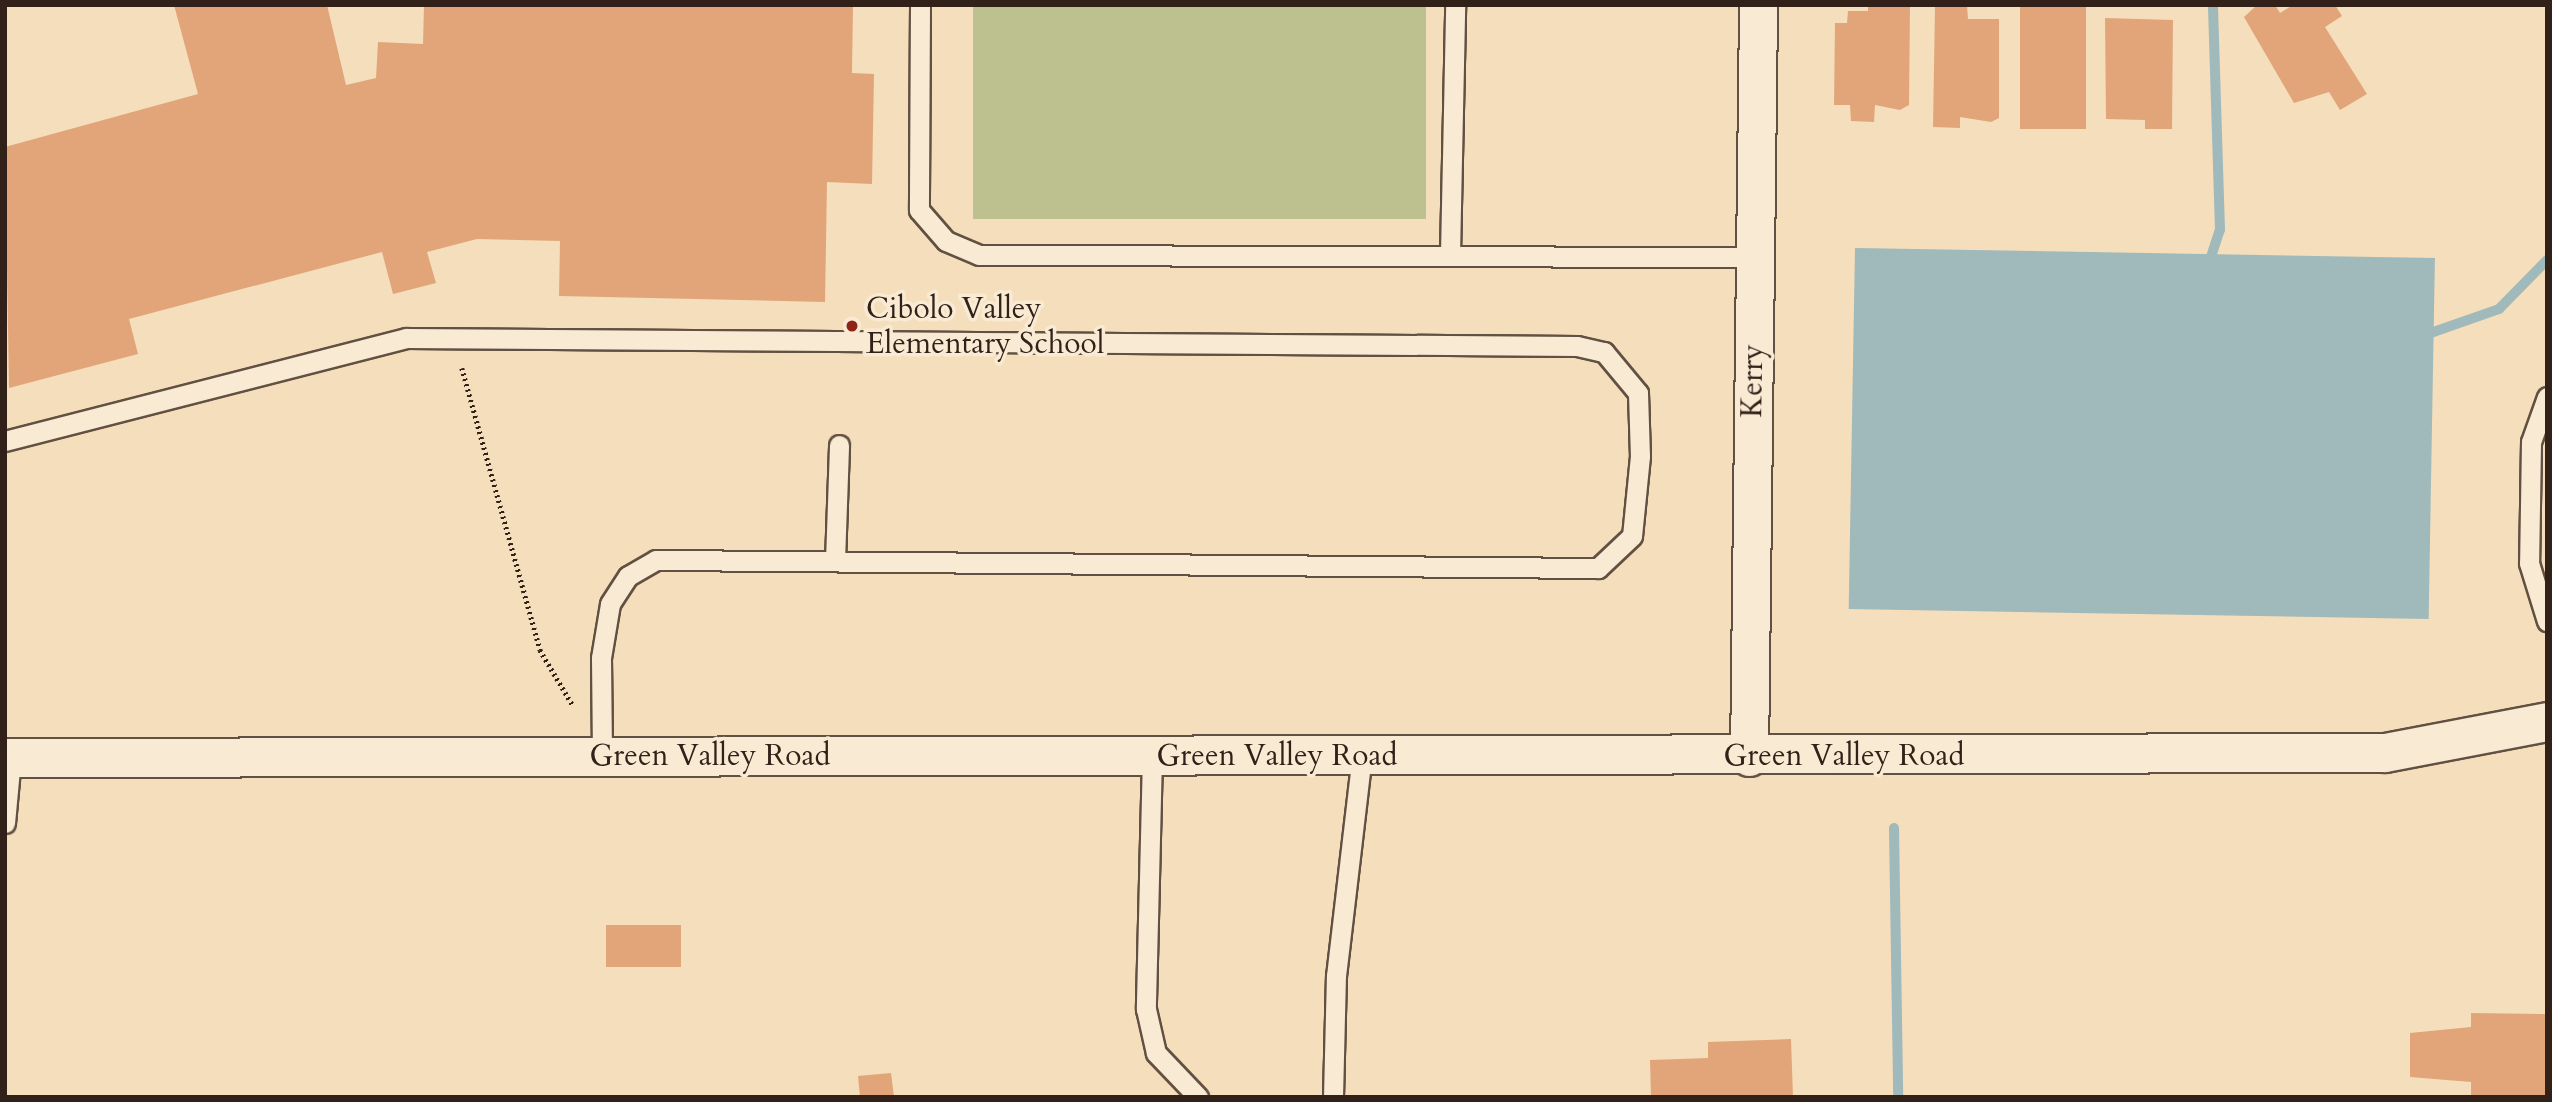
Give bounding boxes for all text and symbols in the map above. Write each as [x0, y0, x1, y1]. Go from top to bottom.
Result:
place label: Cibolo Valley Elementary School [866, 291, 1104, 362]
marker: Cibolo Valley Elementary School [844, 318, 860, 334]
street label: Kerry [1734, 344, 1772, 418]
street label: Green Valley Road [590, 738, 830, 774]
street label: Green Valley Road [1157, 738, 1397, 774]
street label: Green Valley Road [1724, 738, 1964, 774]

